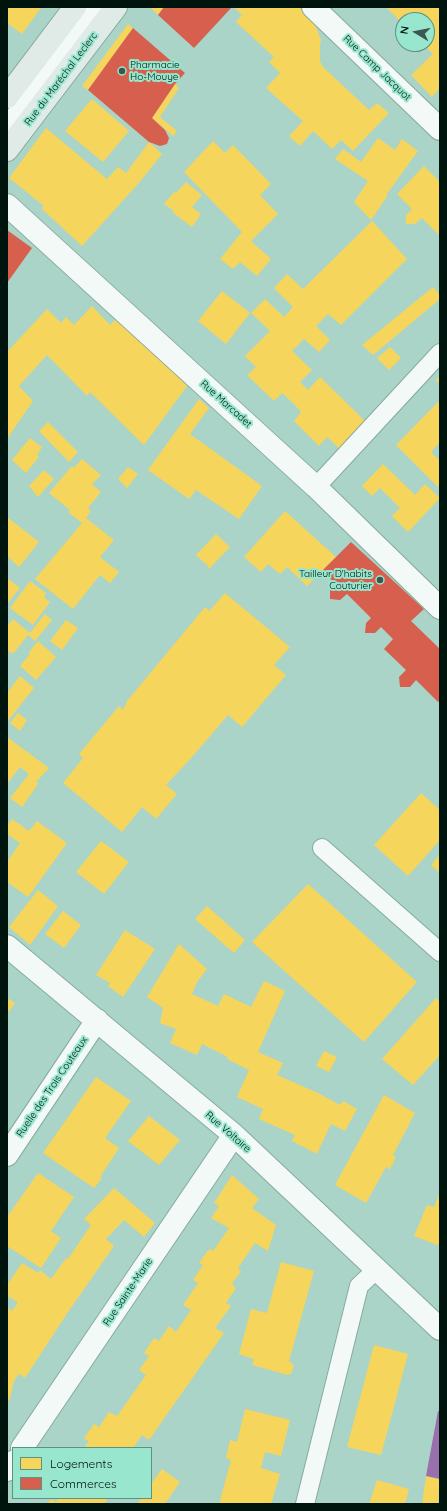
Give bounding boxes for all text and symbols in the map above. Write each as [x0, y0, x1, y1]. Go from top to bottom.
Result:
north arrow [395, 12, 435, 52]
text: N [397, 25, 412, 35]
street label: Rue du Maréchal Leclerc [22, 30, 100, 128]
street label: Rue Camp Jacquot [341, 33, 413, 103]
place label: Pharmacie Ho-Mouye [130, 59, 180, 82]
marker: Pharmacie Ho-Mouye [117, 66, 127, 76]
street label: Rue Marcadet [198, 378, 254, 430]
place label: Tailleur D'habits Couturier [299, 568, 372, 592]
marker: Tailleur D'habits Couturier [375, 575, 385, 585]
street label: Ruelle des Trois Couteaux [14, 1035, 90, 1139]
street label: Rue Voltaire [203, 1109, 253, 1155]
street label: Rue Sainte-Marie [101, 1256, 155, 1328]
legend [12, 1447, 152, 1499]
text: Logements [50, 1456, 112, 1471]
text: Commerces [50, 1476, 117, 1491]

